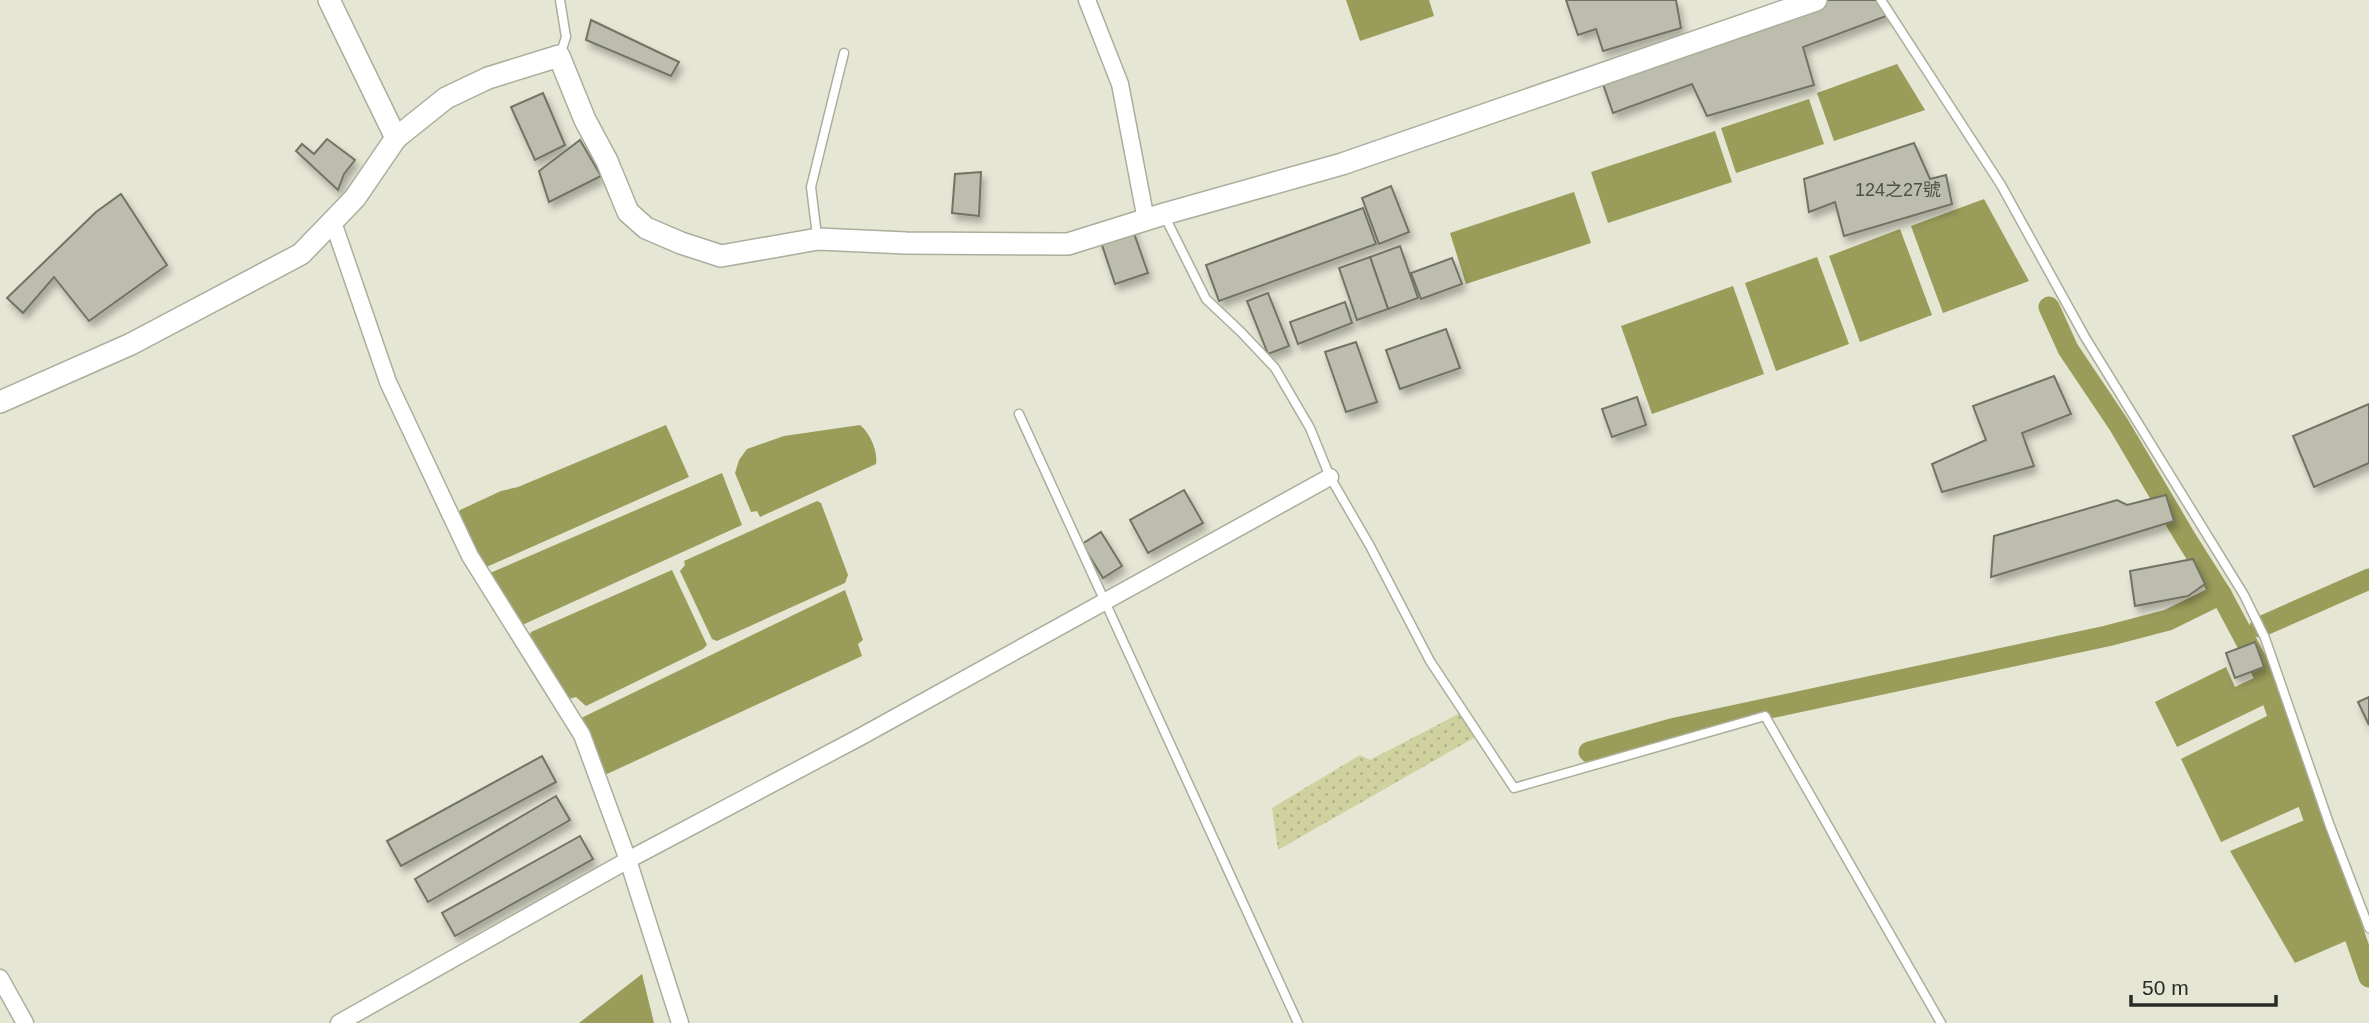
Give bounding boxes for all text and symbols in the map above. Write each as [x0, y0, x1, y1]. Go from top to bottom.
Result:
house number: 124之27號 [1855, 180, 1941, 200]
scale bar [2131, 964, 2276, 1008]
text: 50 m [2142, 976, 2189, 999]

